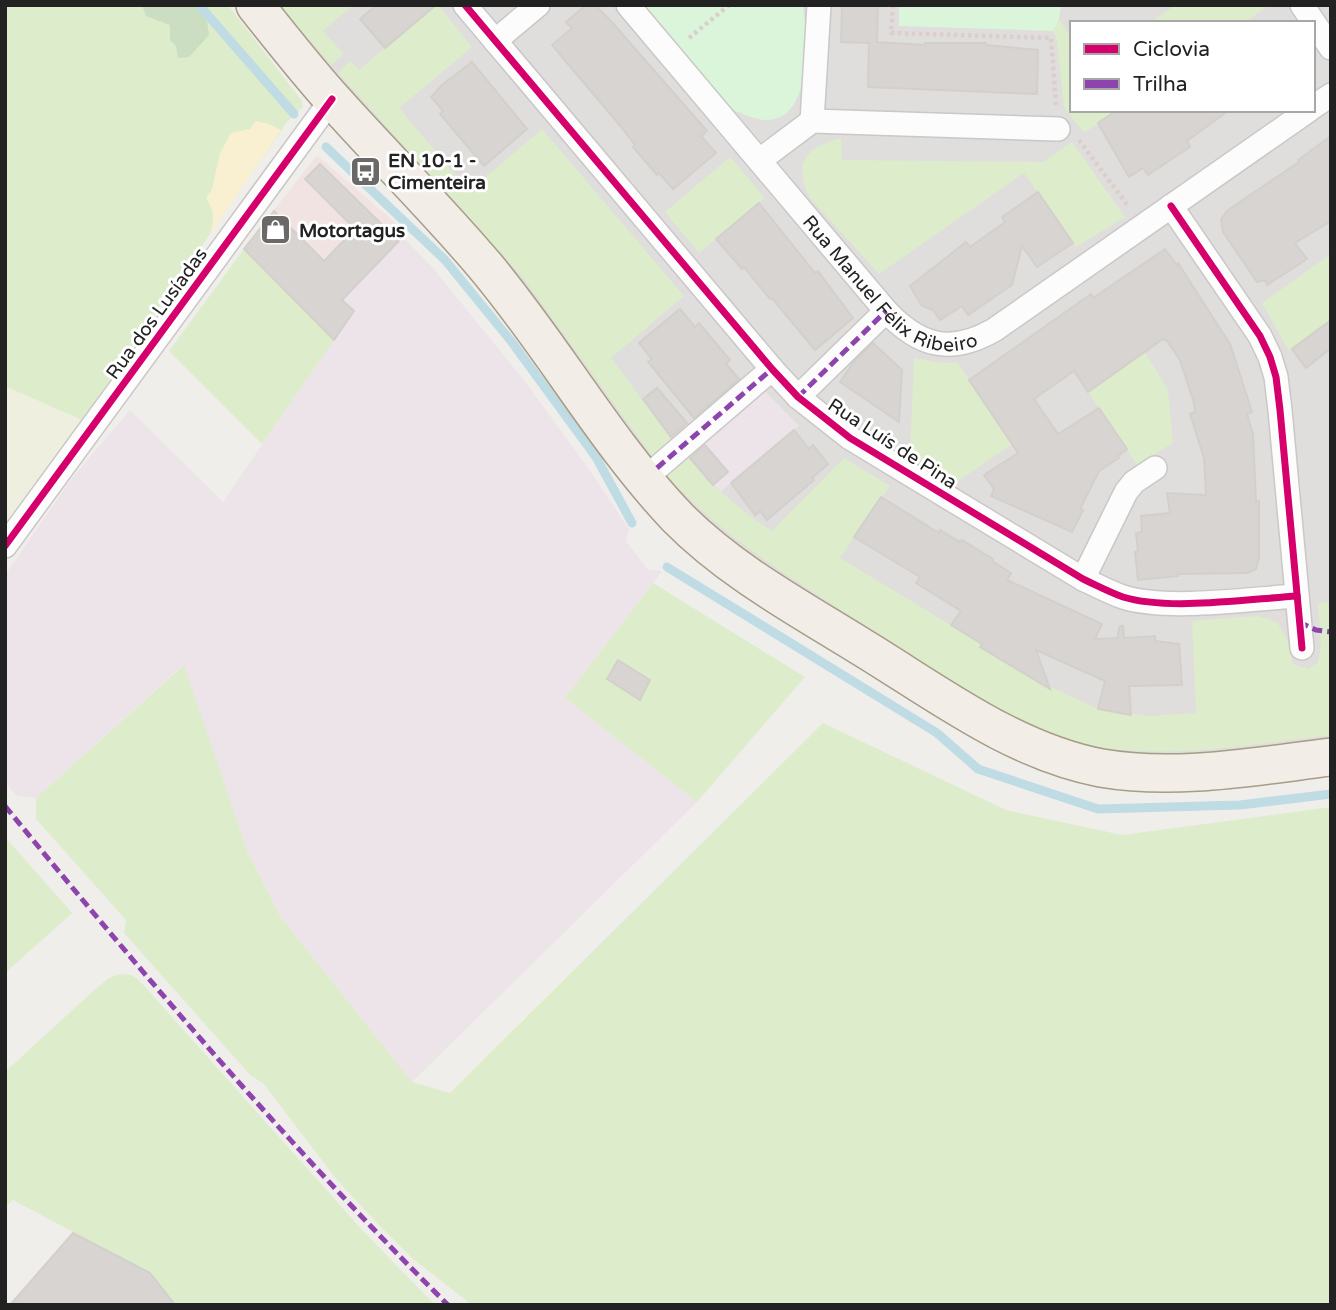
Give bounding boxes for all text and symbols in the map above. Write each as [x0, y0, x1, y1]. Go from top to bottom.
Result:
legend [1070, 21, 1315, 112]
text: Ciclovia [1133, 37, 1210, 62]
text: Trilha [1133, 72, 1188, 97]
place label: EN 10-1 - Cimenteira [388, 150, 486, 194]
bus stop icon: EN 10-1 - Cimenteira [348, 154, 382, 188]
street label: Rua Manuel Félix Ribeiro [798, 211, 980, 356]
shop icon: Motortagus [259, 213, 293, 247]
place label: Motortagus [299, 220, 405, 243]
street label: Rua dos Lusíadas [102, 244, 212, 384]
street label: Rua Luís de Pina [824, 394, 961, 494]

